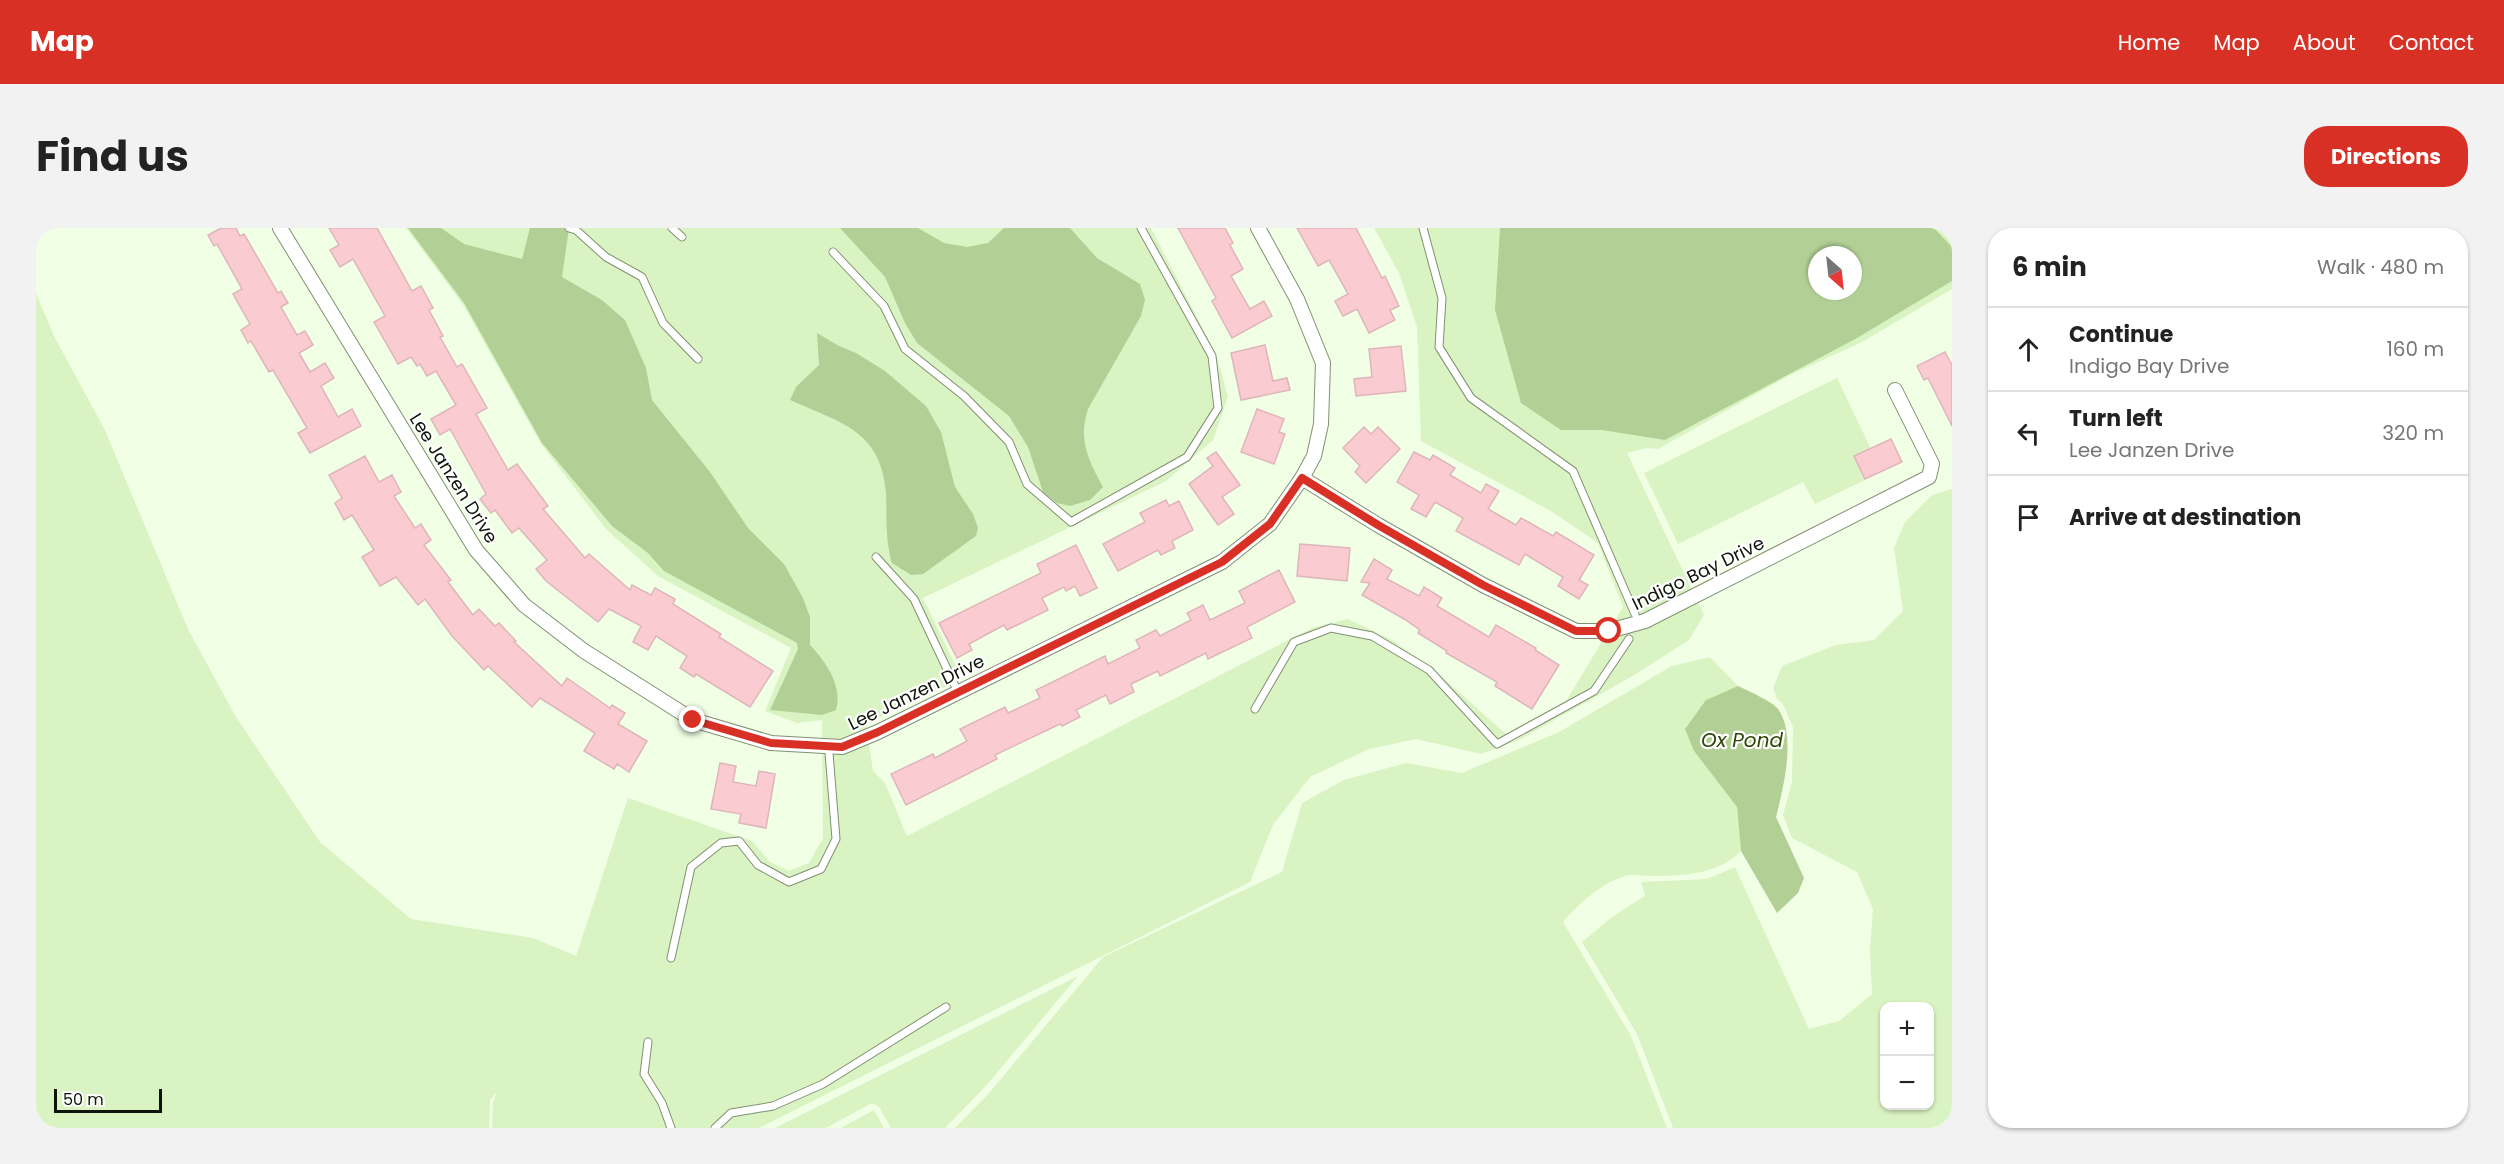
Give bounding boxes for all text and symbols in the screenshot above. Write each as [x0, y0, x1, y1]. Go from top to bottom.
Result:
text: Map [30, 22, 94, 61]
text: Home [2118, 28, 2180, 57]
text: Map [2213, 28, 2260, 57]
text: About [2293, 28, 2356, 57]
text: Contact [2389, 28, 2474, 57]
button: Directions [2304, 126, 2468, 187]
text: Find us [36, 127, 189, 186]
north arrow [1808, 246, 1862, 300]
text: 6 min [2012, 249, 2087, 285]
text: Walk · 480 m [2317, 253, 2444, 281]
text: Continue [2069, 319, 2173, 350]
icon: ahead [2012, 333, 2045, 366]
text: 160 m [2386, 335, 2444, 363]
text: Indigo Bay Drive [2069, 352, 2229, 380]
text: Turn left [2069, 403, 2163, 434]
street label: Lee Janzen Drive [404, 408, 504, 548]
icon: left [2012, 417, 2045, 450]
text: 320 m [2382, 419, 2444, 447]
text: Lee Janzen Drive [2069, 436, 2234, 464]
icon: arrive [2012, 501, 2045, 534]
text: Arrive at destination [2069, 502, 2301, 533]
street label: Indigo Bay Drive [1628, 530, 1768, 616]
route start [1595, 617, 1621, 643]
street label: Lee Janzen Drive [844, 648, 988, 736]
route end [679, 706, 705, 732]
water label: Ox Pond [1701, 726, 1783, 754]
map controls [1880, 1002, 1934, 1110]
button: + [1880, 1002, 1934, 1056]
button: − [1880, 1056, 1934, 1110]
scale bar [54, 1086, 162, 1114]
text: 50 m [63, 1088, 104, 1111]

